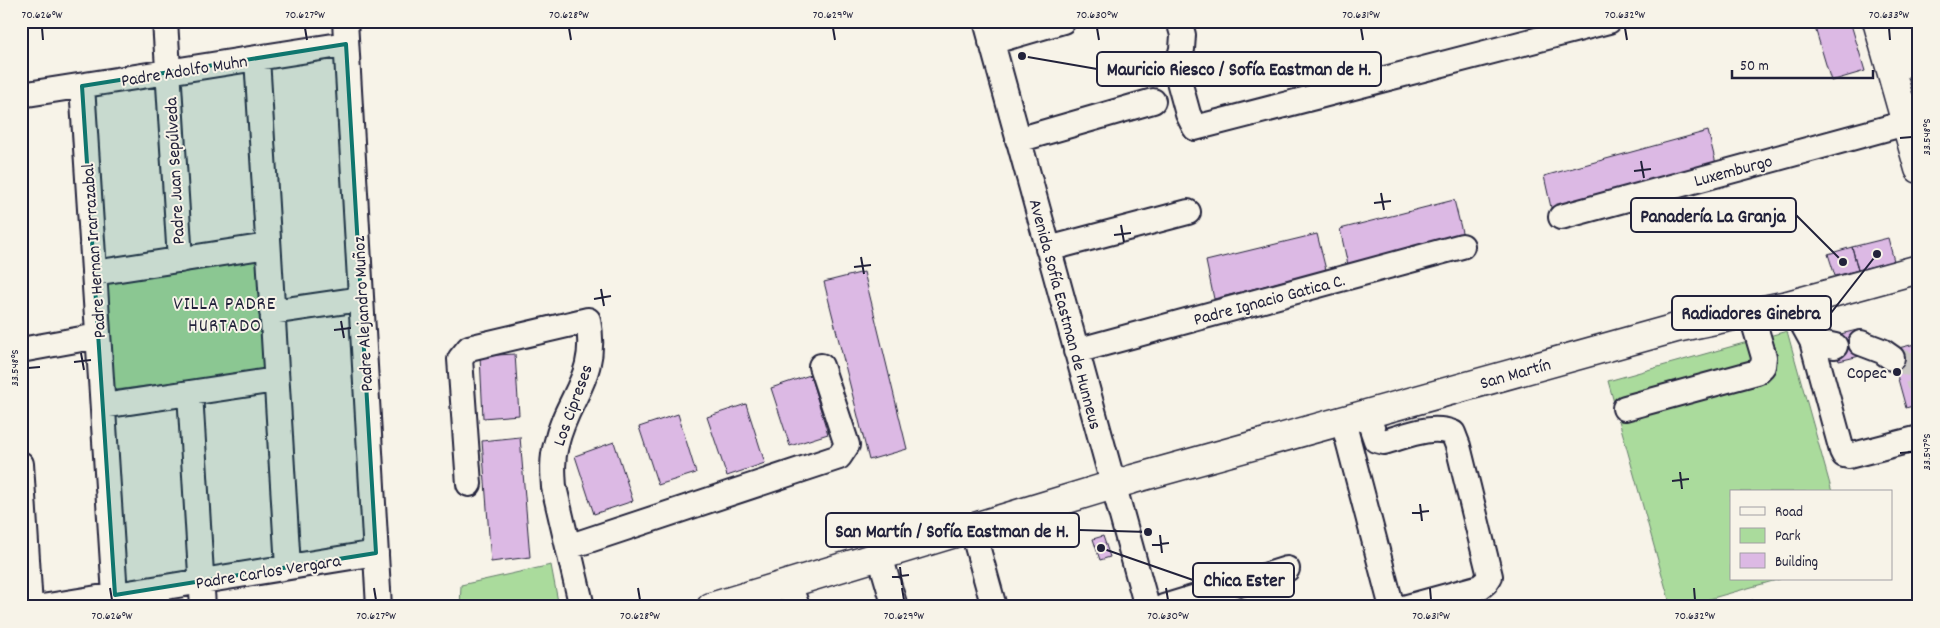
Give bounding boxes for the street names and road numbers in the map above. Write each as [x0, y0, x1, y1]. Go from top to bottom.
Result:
street label: Padre Adolfo Muhn [119, 50, 249, 95]
street label: Padre Juan Sepúlveda [160, 96, 193, 245]
street label: Luxemburgo [1692, 150, 1776, 195]
street label: Padre Hernan Irarrazabal [77, 162, 114, 339]
street label: Avenida Sofía Eastman de Hunneus [1021, 197, 1106, 433]
street label: Padre Alejandro Muñoz [348, 235, 381, 392]
street label: Padre Ignacio Gatica C. [1191, 269, 1348, 334]
street label: San Martín [1477, 353, 1554, 397]
street label: Los Cipreses [548, 362, 601, 450]
street label: Padre Carlos Vergara [194, 550, 343, 597]

